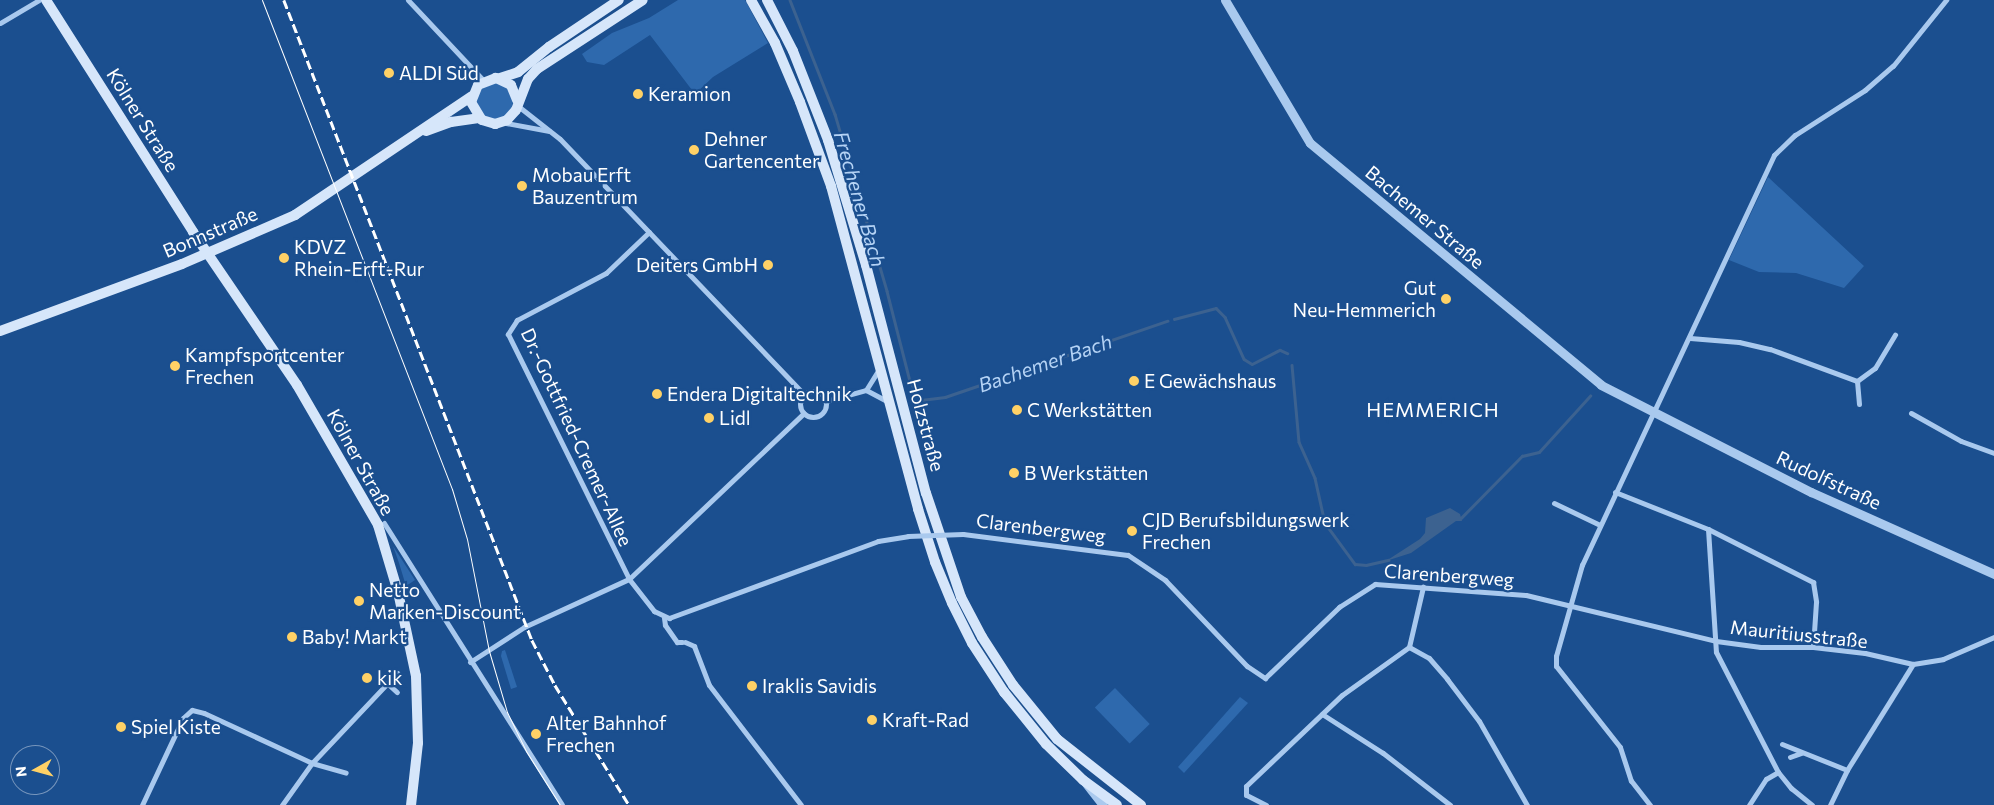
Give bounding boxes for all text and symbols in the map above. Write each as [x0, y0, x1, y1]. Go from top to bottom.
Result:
place label: ALDI Süd [399, 62, 479, 84]
street label: Kölner Straße [102, 64, 184, 176]
marker: ALDI Süd [383, 67, 395, 79]
place label: Keramion [648, 83, 731, 105]
marker: Keramion [632, 88, 644, 100]
place label: Dehner Gartencenter [704, 128, 820, 172]
water label: Frechener Bach [829, 128, 891, 270]
marker: Dehner Gartencenter [688, 144, 700, 156]
street label: Bachemer Straße [1361, 161, 1489, 273]
place label: Mobau Erft Bauzentrum [532, 164, 638, 208]
marker: Mobau Erft Bauzentrum [516, 180, 528, 192]
street label: Bonnstraße [159, 202, 261, 262]
place label: KDVZ Rhein-Erft-Rur [294, 236, 424, 280]
marker: KDVZ Rhein-Erft-Rur [278, 252, 290, 264]
place label: Deiters GmbH [636, 254, 758, 276]
marker: Deiters GmbH [762, 259, 774, 271]
place label: Gut Neu-Hemmerich [1293, 277, 1436, 321]
marker: Gut Neu-Hemmerich [1440, 293, 1452, 305]
street label: Dr.-Gottfried-Cremer-Allee [516, 324, 638, 550]
water label: Bachemer Bach [975, 329, 1115, 397]
place label: Kampfsportcenter Frechen [185, 344, 345, 388]
marker: Kampfsportcenter Frechen [169, 360, 181, 372]
place label: E Gewächshaus [1144, 370, 1277, 392]
marker: E Gewächshaus [1128, 375, 1140, 387]
street label: Holzstraße [903, 376, 949, 474]
place label: Endera Digitaltechnik [667, 383, 852, 405]
marker: Endera Digitaltechnik [651, 388, 663, 400]
district label: HEMMERICH [1365, 397, 1501, 421]
place label: C Werkstätten [1027, 399, 1152, 421]
marker: C Werkstätten [1011, 404, 1023, 416]
street label: Kölner Straße [322, 405, 400, 519]
place label: Lidl [719, 407, 751, 429]
marker: Lidl [703, 412, 715, 424]
street label: Rudolfstraße [1773, 446, 1885, 514]
place label: B Werkstätten [1024, 462, 1148, 484]
marker: B Werkstätten [1008, 467, 1020, 479]
street label: Clarenbergweg [975, 509, 1107, 547]
place label: CJD Berufsbildungswerk Frechen [1142, 509, 1349, 553]
marker: CJD Berufsbildungswerk Frechen [1126, 525, 1138, 537]
street label: Clarenbergweg [1383, 559, 1515, 591]
place label: Netto Marken-Discount [369, 579, 521, 623]
marker: Netto Marken-Discount [353, 595, 365, 607]
street label: Mauritiusstraße [1729, 615, 1869, 653]
place label: Baby! Markt [302, 626, 407, 648]
marker: Baby! Markt [286, 631, 298, 643]
place label: kik [377, 667, 402, 689]
marker: kik [361, 672, 373, 684]
place label: Iraklis Savidis [762, 675, 877, 697]
marker: Iraklis Savidis [746, 680, 758, 692]
place label: Kraft-Rad [882, 709, 969, 731]
place label: Alter Bahnhof Frechen [546, 712, 666, 756]
marker: Kraft-Rad [866, 714, 878, 726]
place label: Spiel Kiste [131, 716, 221, 738]
marker: Spiel Kiste [115, 721, 127, 733]
marker: Alter Bahnhof Frechen [530, 728, 542, 740]
north arrow [10, 745, 60, 795]
text: N [12, 766, 30, 778]

